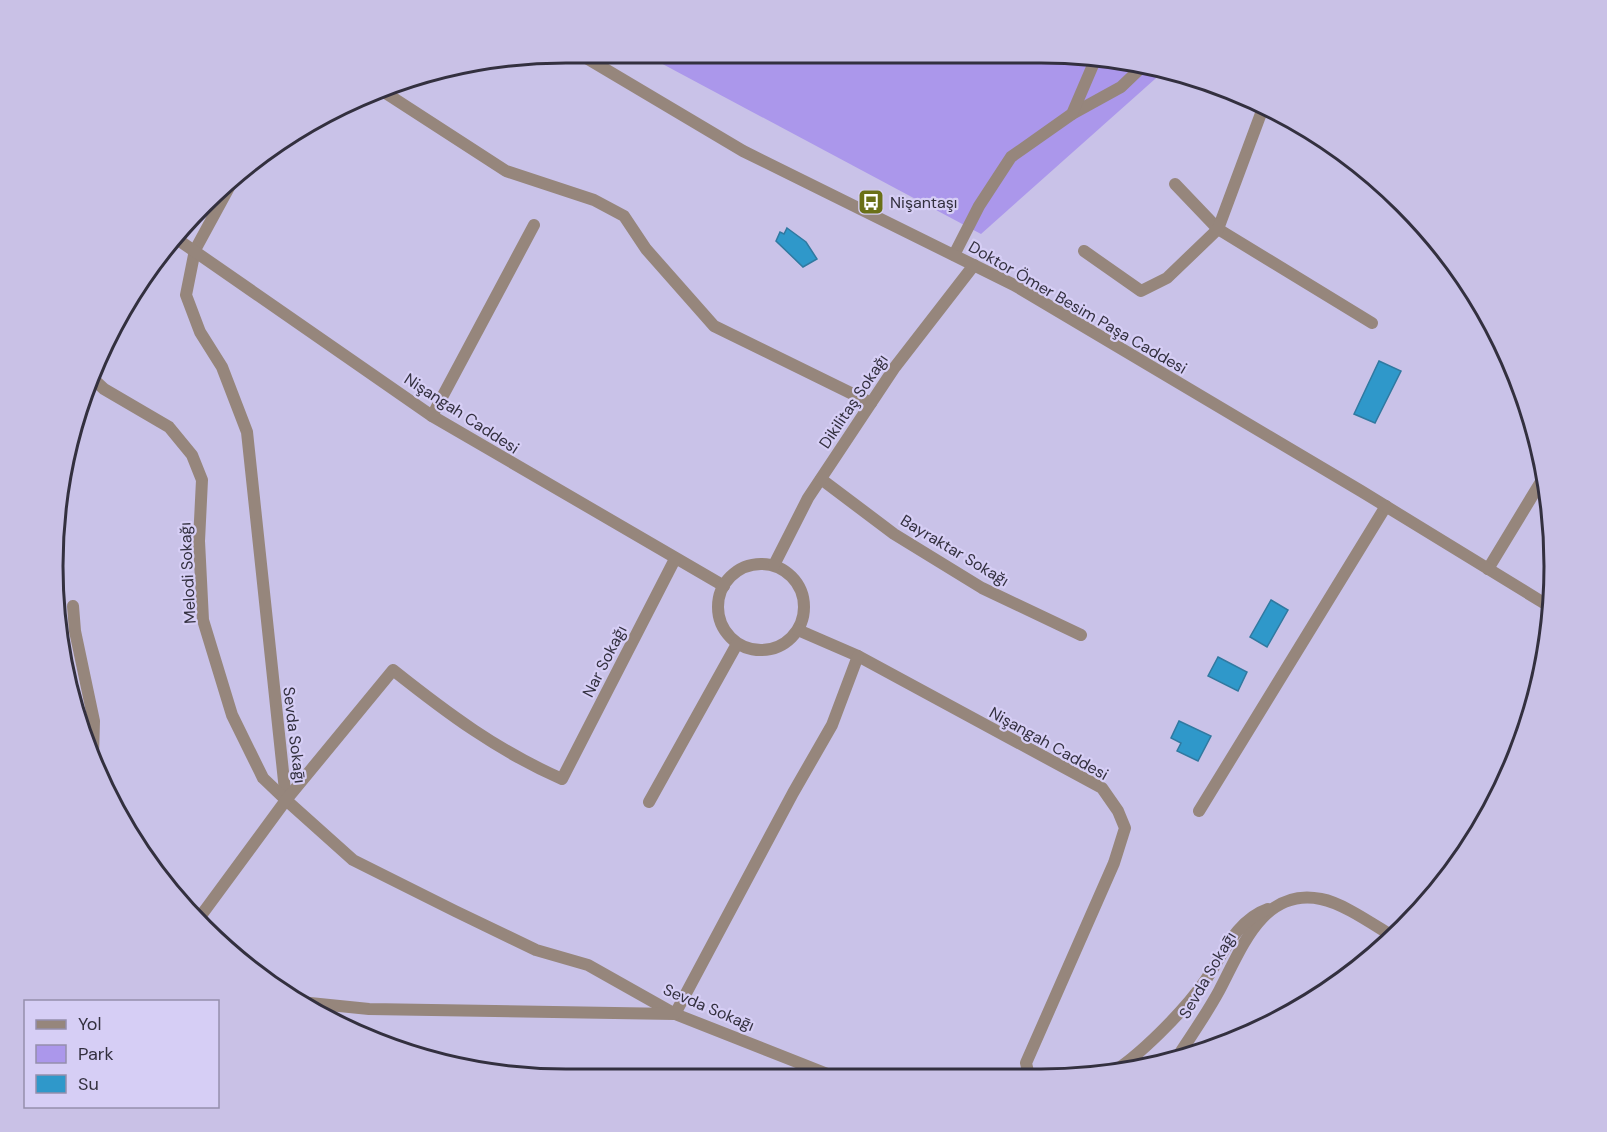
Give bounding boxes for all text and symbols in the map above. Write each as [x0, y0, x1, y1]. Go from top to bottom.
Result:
bus stop icon: Nişantaşı [856, 187, 886, 217]
place label: Nişantaşı [890, 192, 957, 213]
street label: Doktor Ömer Besim Paşa Caddesi [965, 236, 1191, 379]
street label: Dikilitaş Sokağı [814, 350, 893, 453]
street label: Nişangah Caddesi [400, 368, 523, 458]
street label: Bayraktar Sokağı [897, 510, 1013, 591]
street label: Melodi Sokağı [174, 522, 201, 624]
street label: Nar Sokağı [577, 622, 631, 701]
street label: Sevda Sokaḡı [278, 686, 311, 785]
street label: Nişangah Caddesi [985, 702, 1112, 785]
street label: Sevda Sokaḡı [1174, 928, 1241, 1023]
street label: Sevda Sokaḡı [660, 979, 758, 1036]
legend [24, 1000, 219, 1108]
text: Yol [78, 1012, 102, 1036]
text: Park [78, 1042, 114, 1066]
text: Su [78, 1072, 99, 1096]

